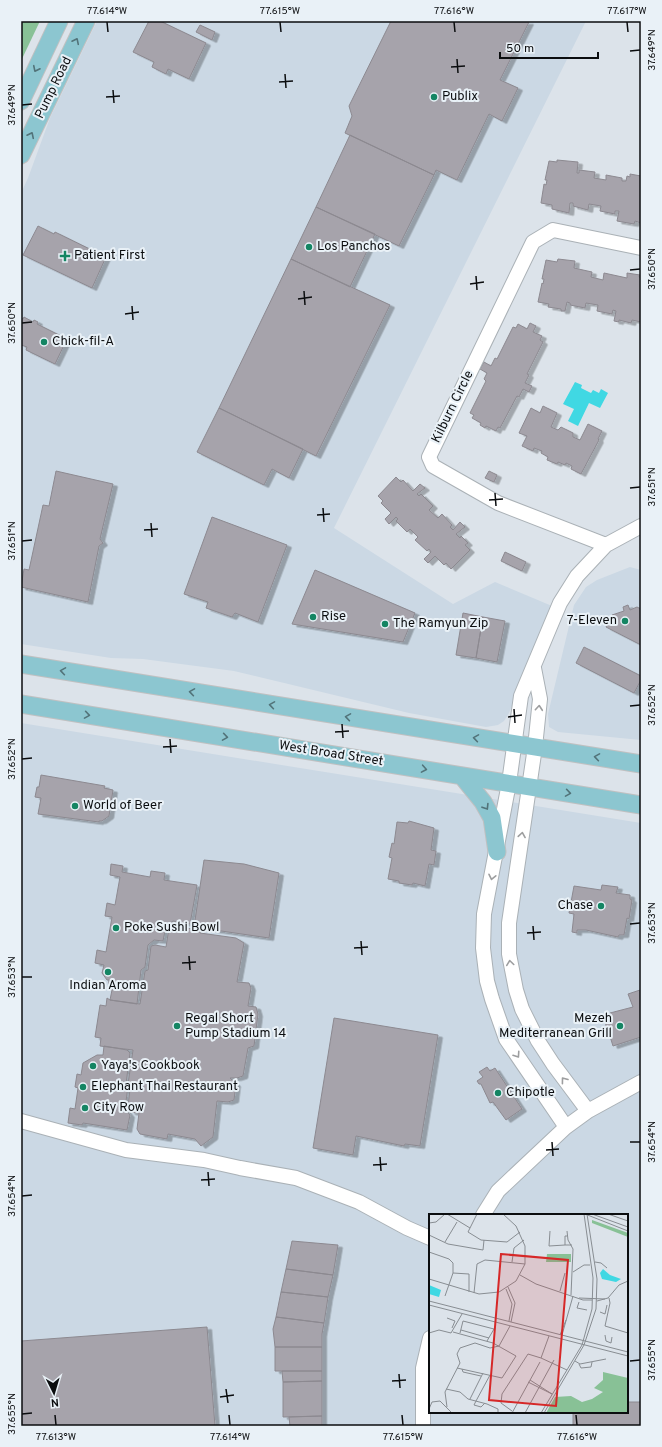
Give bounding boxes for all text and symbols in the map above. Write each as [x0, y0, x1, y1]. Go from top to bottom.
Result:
text: 77.614°W [87, 5, 127, 18]
text: 77.615°W [260, 5, 300, 18]
text: 77.616°W [434, 5, 474, 18]
text: 77.617°W [607, 5, 647, 18]
text: 37.649°N [646, 29, 659, 71]
scale bar [500, 34, 598, 60]
one-way arrow [71, 38, 79, 46]
text: 50 m [506, 41, 534, 57]
street label: Pump Road [32, 54, 76, 122]
one-way arrow [33, 64, 41, 72]
text: 37.649°N [6, 84, 19, 126]
place label: Publix [442, 89, 478, 105]
marker: Publix [429, 92, 439, 102]
one-way arrow [26, 132, 34, 139]
place label: Los Panchos [317, 239, 390, 255]
marker: Los Panchos [304, 242, 314, 252]
place label: Patient First [74, 248, 145, 264]
text: 37.650°N [646, 248, 659, 290]
marker: Patient First [59, 250, 71, 262]
text: 37.650°N [6, 302, 19, 344]
place label: Chick-fil-A [52, 334, 114, 350]
marker: Chick-fil-A [39, 337, 49, 347]
street label: Kilburn Circle [429, 368, 477, 446]
text: 37.651°N [646, 467, 659, 507]
text: 37.651°N [6, 521, 19, 561]
place label: Rise [321, 609, 346, 625]
marker: Rise [308, 612, 318, 622]
place label: 7-Eleven [567, 613, 617, 629]
place label: The Ramyun Zip [393, 616, 488, 632]
marker: 7-Eleven [620, 616, 630, 626]
marker: The Ramyun Zip [380, 619, 390, 629]
one-way arrow [60, 667, 66, 676]
text: 37.652°N [646, 684, 659, 726]
one-way arrow [189, 688, 195, 697]
one-way arrow [269, 701, 275, 709]
one-way arrow [534, 705, 543, 711]
one-way arrow [84, 710, 90, 719]
one-way arrow [345, 713, 351, 722]
one-way arrow [222, 732, 228, 741]
one-way arrow [473, 734, 479, 742]
text: 37.652°N [6, 738, 19, 780]
street label: West Broad Street [278, 738, 384, 770]
one-way arrow [593, 753, 600, 762]
one-way arrow [421, 765, 427, 773]
one-way arrow [565, 788, 571, 797]
place label: World of Beer [83, 798, 162, 814]
marker: World of Beer [70, 801, 80, 811]
one-way arrow [481, 803, 488, 810]
one-way arrow [517, 832, 526, 838]
one-way arrow [488, 874, 496, 880]
place label: Chase [557, 898, 593, 914]
marker: Chase [596, 901, 606, 911]
text: 37.653°N [646, 902, 659, 944]
place label: Poke Sushi Bowl [124, 920, 219, 936]
marker: Poke Sushi Bowl [111, 923, 121, 933]
text: 37.653°N [6, 956, 19, 998]
one-way arrow [506, 960, 515, 967]
marker: Indian Aroma [103, 967, 113, 977]
place label: Indian Aroma [69, 978, 147, 994]
place label: Regal Short Pump Stadium 14 [185, 1011, 286, 1042]
place label: Mezeh Mediterranean Grill [499, 1011, 612, 1042]
marker: Regal Short Pump Stadium 14 [172, 1021, 182, 1031]
marker: Mezeh Mediterranean Grill [615, 1021, 625, 1031]
one-way arrow [512, 1051, 519, 1058]
place label: Yaya's Cookbook [101, 1058, 200, 1074]
marker: Yaya's Cookbook [88, 1061, 98, 1071]
one-way arrow [562, 1077, 569, 1084]
place label: Elephant Thai Restaurant [91, 1079, 238, 1095]
marker: Elephant Thai Restaurant [78, 1082, 88, 1092]
place label: Chipotle [506, 1085, 555, 1101]
marker: Chipotle [493, 1088, 503, 1098]
place label: City Row [93, 1100, 144, 1116]
marker: City Row [80, 1103, 90, 1113]
text: 37.654°N [646, 1121, 659, 1163]
text: 37.654°N [6, 1175, 19, 1217]
inset map [429, 1214, 628, 1413]
text: 37.655°N [646, 1339, 659, 1381]
north arrow [34, 1373, 74, 1413]
text: 37.655°N [6, 1393, 19, 1435]
text: N [50, 1395, 59, 1409]
text: 77.613°W [36, 1431, 76, 1444]
text: 77.614°W [210, 1431, 250, 1444]
text: 77.615°W [383, 1431, 423, 1444]
text: 77.616°W [557, 1431, 597, 1444]

